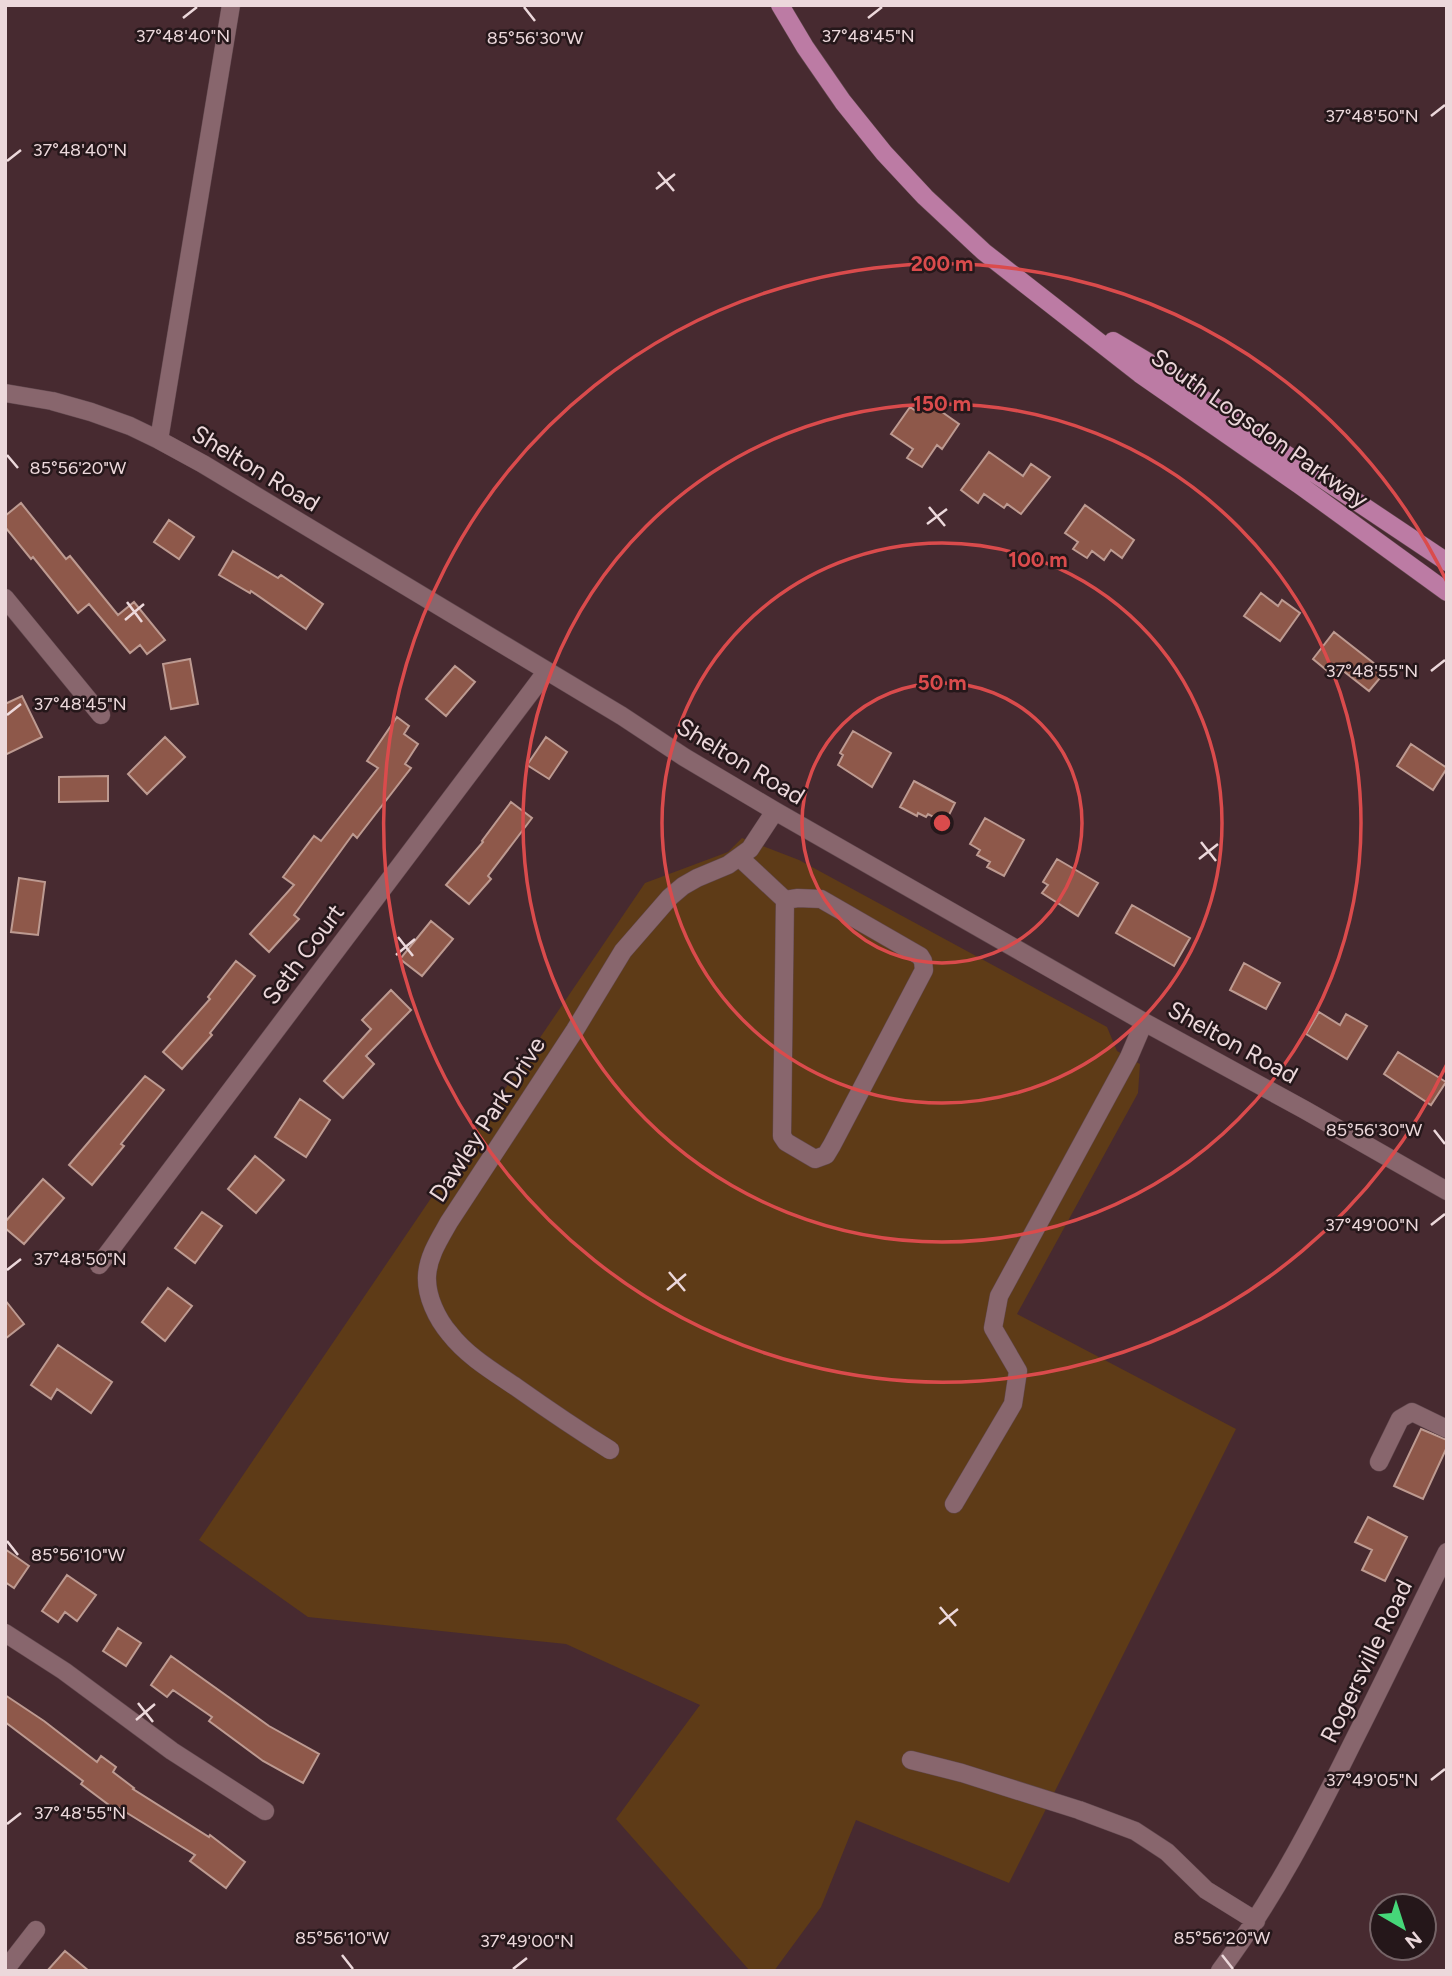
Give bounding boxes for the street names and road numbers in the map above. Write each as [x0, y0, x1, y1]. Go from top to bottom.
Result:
street label: South Logsdon Parkway [1146, 342, 1374, 514]
street label: Shelton Road [187, 418, 325, 518]
street label: Shelton Road [672, 711, 810, 811]
street label: Seth Court [256, 898, 350, 1010]
street label: Shelton Road [1163, 994, 1303, 1090]
street label: Dawley Park Drive [423, 1031, 551, 1207]
street label: Rogersville Road [1314, 1575, 1418, 1747]

